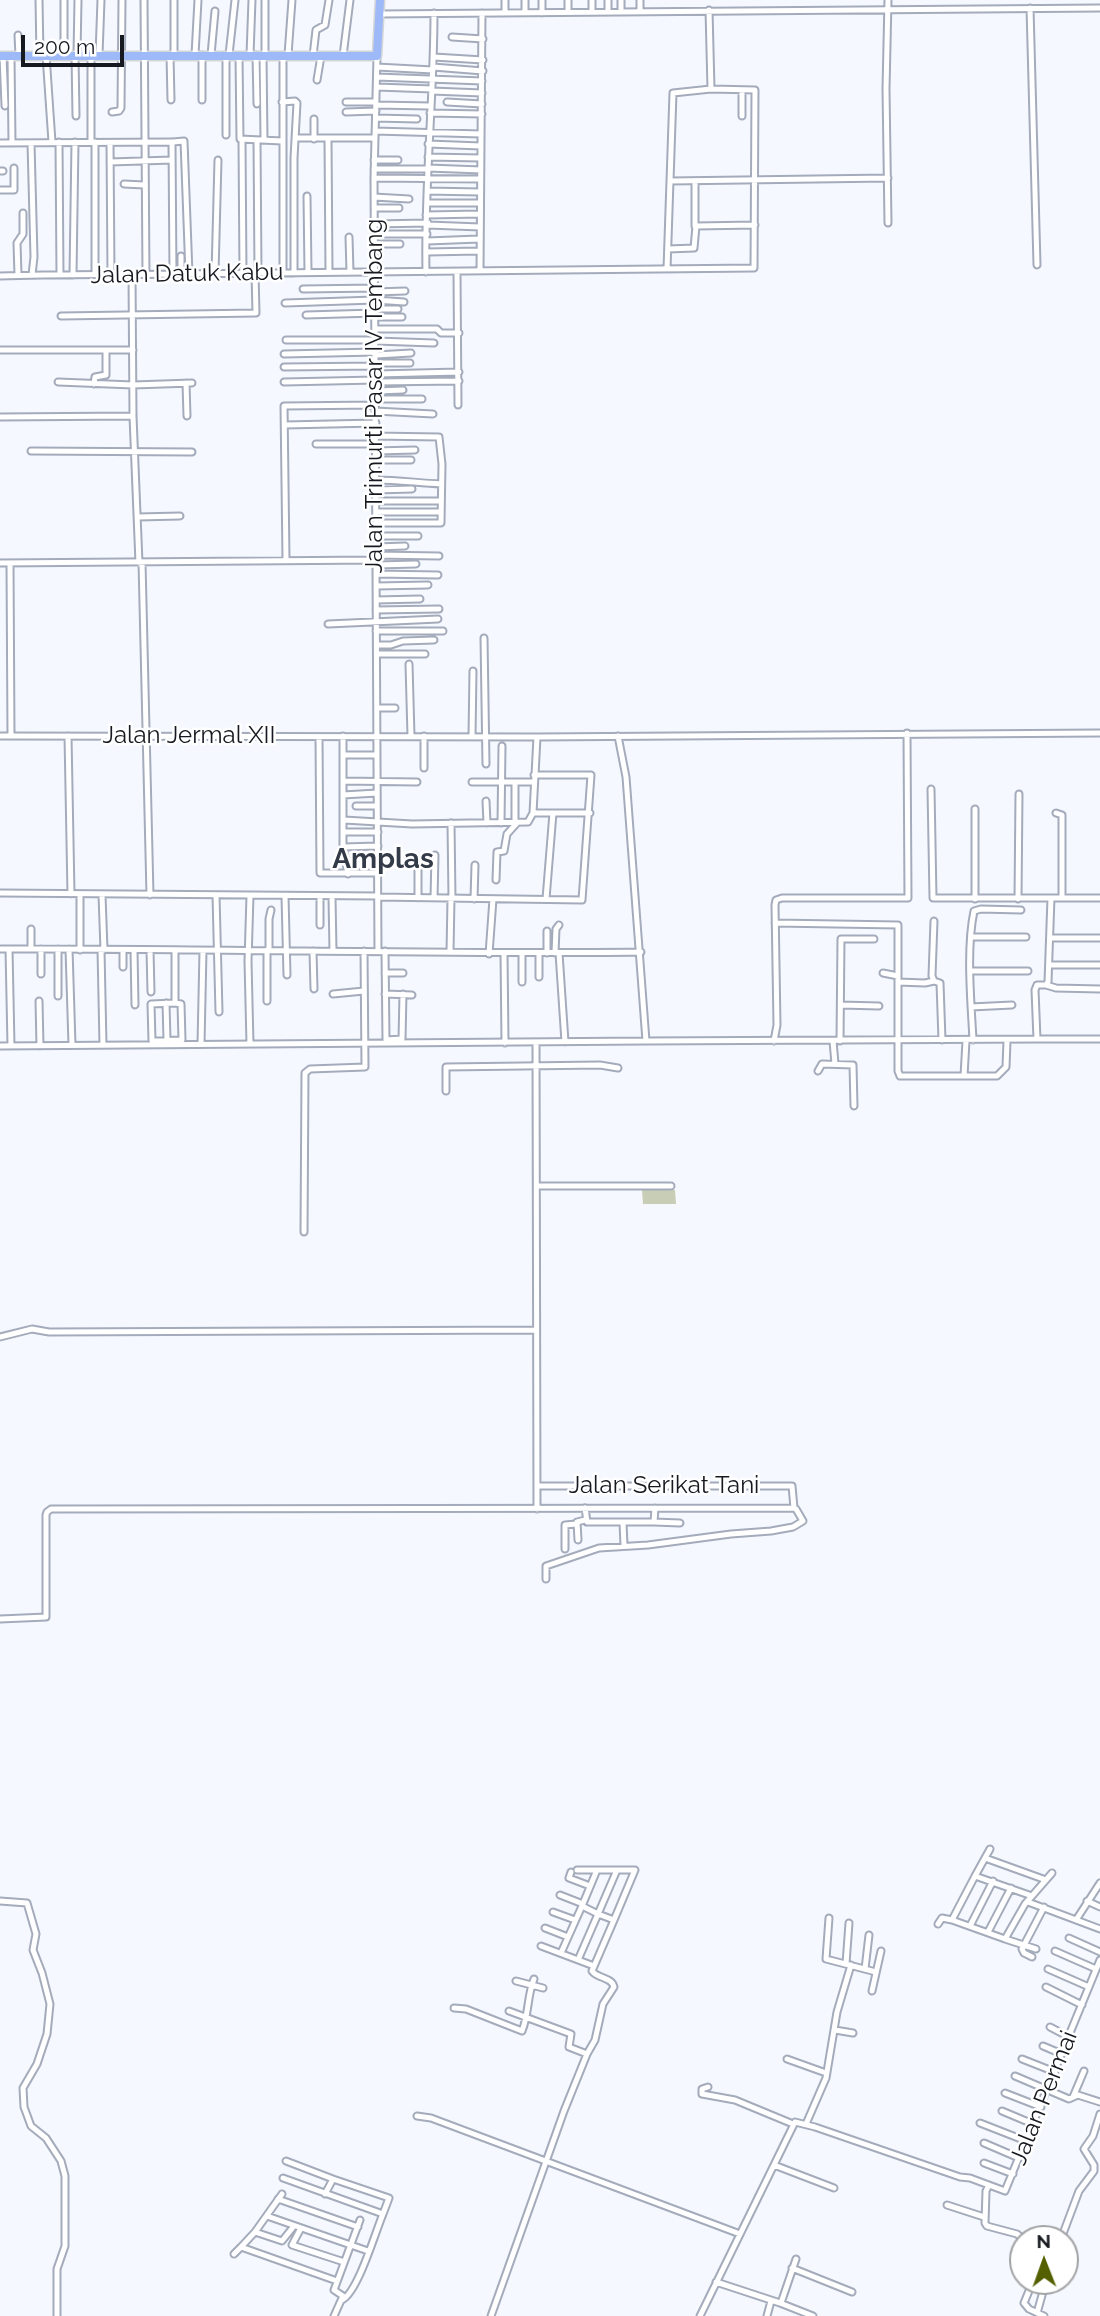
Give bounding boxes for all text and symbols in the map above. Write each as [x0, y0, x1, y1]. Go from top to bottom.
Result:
scale bar [24, 21, 128, 65]
text: 200 m [34, 34, 95, 59]
street label: Jalan Trimurti Pasar IV Tembang [361, 219, 389, 573]
street label: Jalan Datuk Kabu [90, 258, 284, 290]
street label: Jalan Jermal XII [103, 722, 275, 750]
district label: Amplas [332, 843, 434, 877]
street label: Jalan Serikat Tani [569, 1472, 759, 1500]
street label: Jalan Permai [1004, 2027, 1084, 2169]
north arrow [1009, 2225, 1079, 2295]
text: N [1036, 2230, 1051, 2252]

